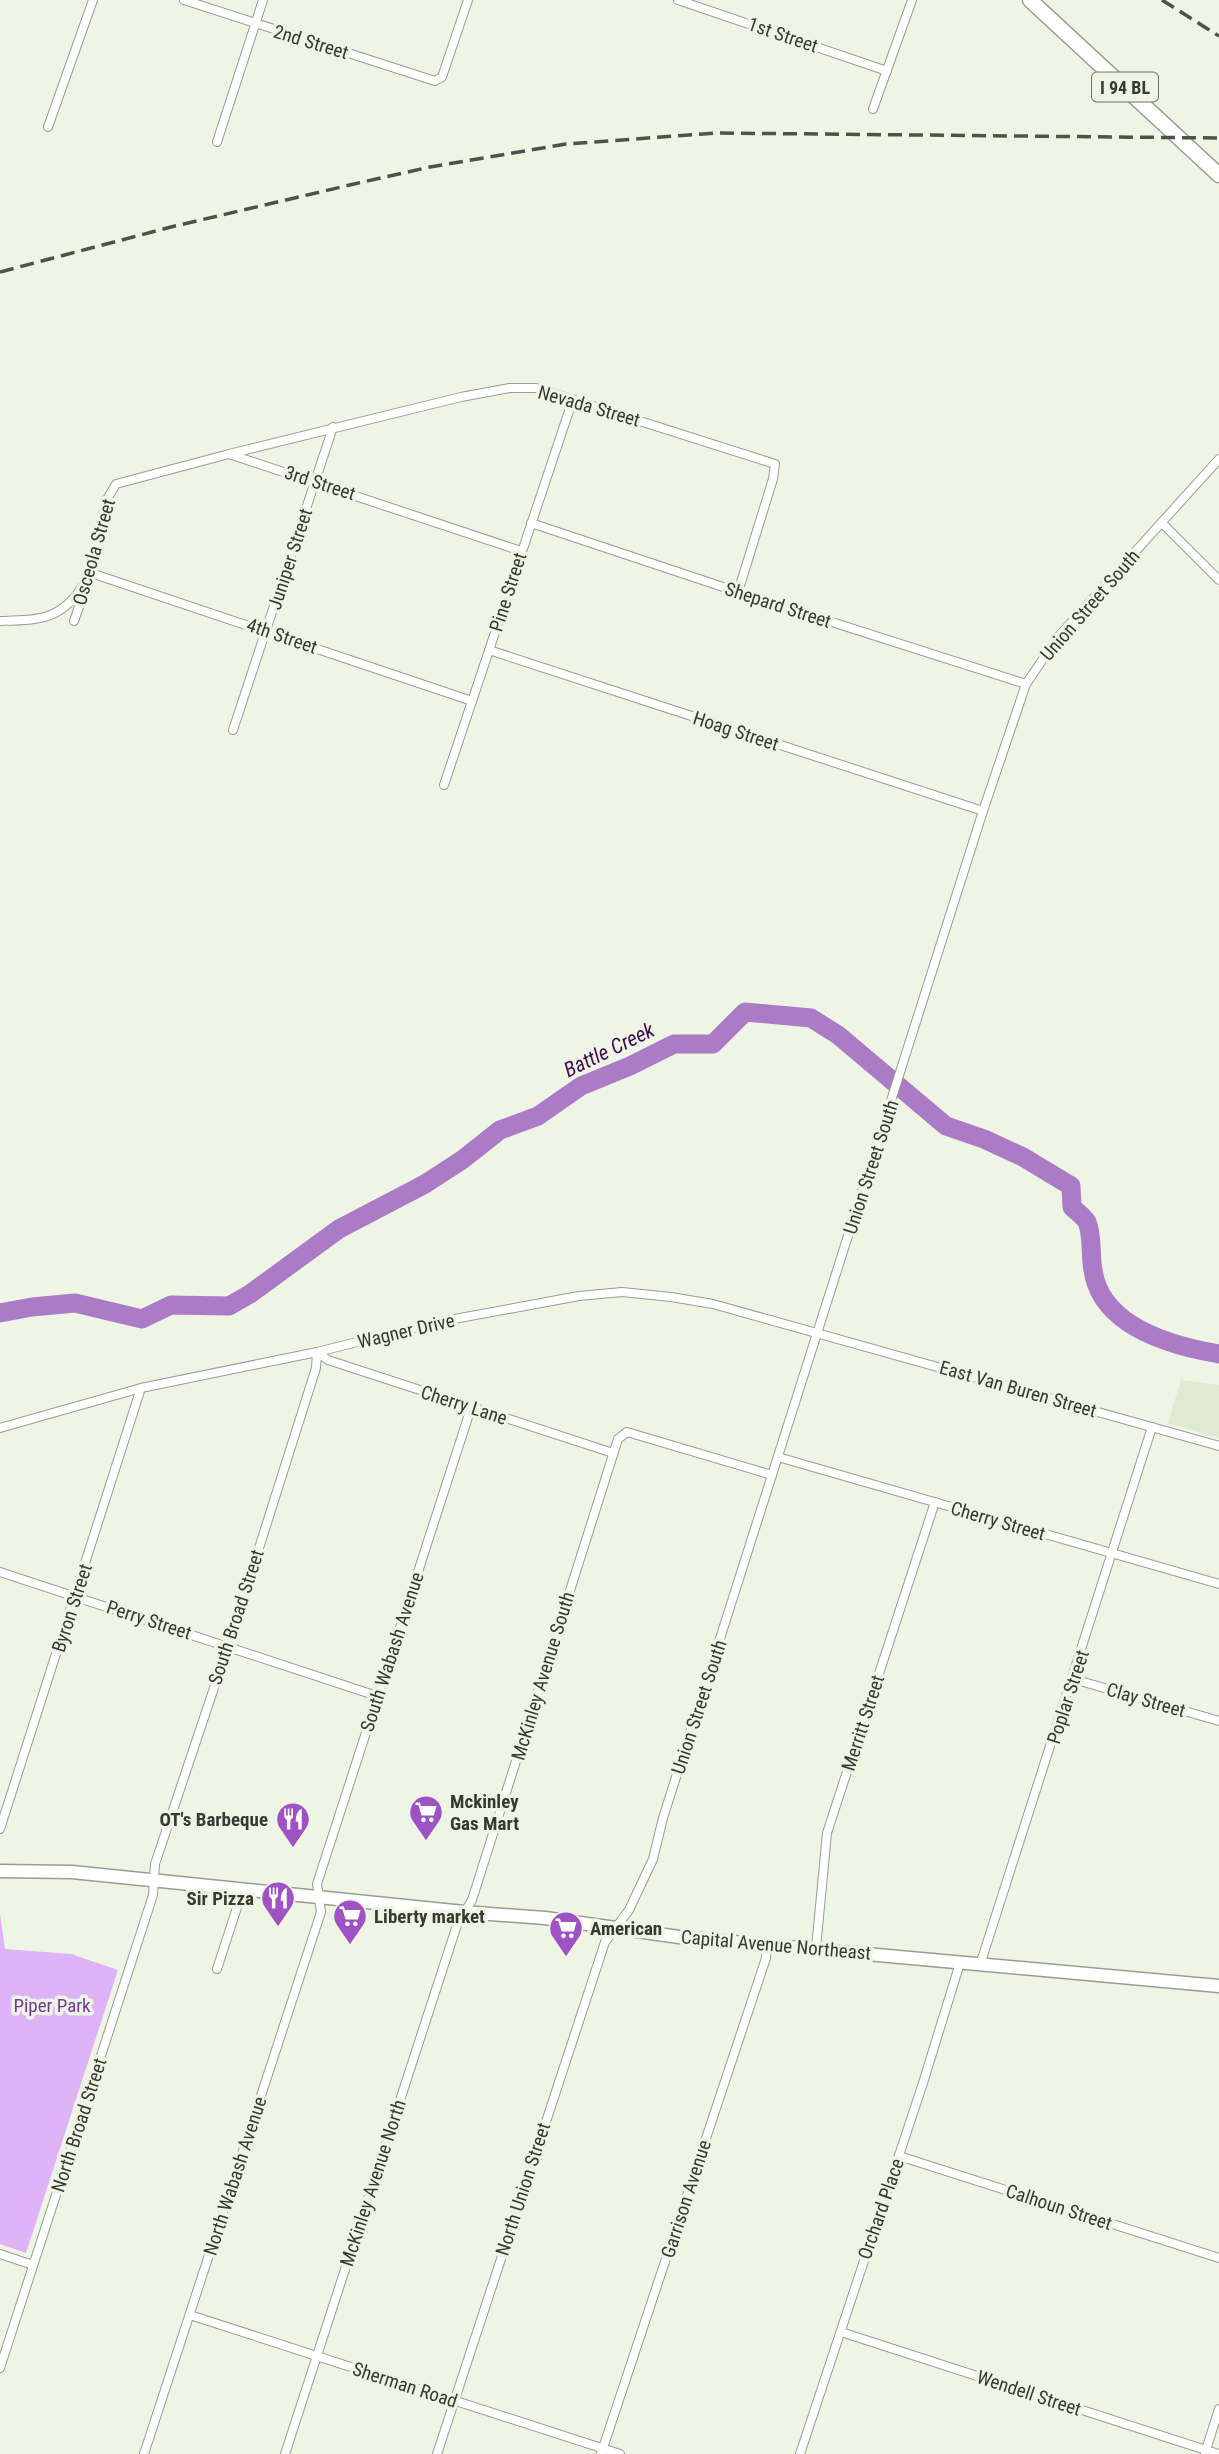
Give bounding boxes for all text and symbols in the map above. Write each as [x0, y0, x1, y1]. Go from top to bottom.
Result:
street label: 1st Street [745, 12, 821, 58]
street label: 2nd Street [271, 20, 351, 64]
road number: I 94 BL [1092, 72, 1158, 102]
street label: Nevada Street [535, 380, 643, 432]
street label: 3rd Street [282, 461, 358, 505]
street label: Osceola Street [68, 496, 120, 608]
street label: Juniper Street [263, 506, 317, 612]
street label: Union Street South [1036, 545, 1144, 665]
street label: Pine Street [484, 550, 532, 634]
street label: Shepard Street [722, 577, 834, 633]
street label: 4th Street [244, 613, 320, 659]
street label: Hoag Street [690, 706, 782, 756]
water label: Battle Creek [560, 1017, 659, 1082]
street label: Union Street South [838, 1097, 904, 1237]
street label: Wagner Drive [355, 1309, 457, 1353]
street label: East Van Buren Street [937, 1356, 1099, 1422]
street label: Cherry Lane [418, 1380, 510, 1430]
street label: Cherry Street [948, 1497, 1048, 1545]
street label: South Broad Street [203, 1547, 269, 1687]
street label: Byron Street [47, 1561, 97, 1655]
street label: South Wabash Avenue [355, 1569, 429, 1735]
street label: McKinley Avenue South [506, 1589, 580, 1763]
street label: Perry Street [104, 1595, 194, 1645]
street label: Union Street South [666, 1637, 732, 1777]
street label: Poplar Street [1042, 1647, 1094, 1747]
street label: Merritt Street [837, 1672, 889, 1774]
street label: Clay Street [1104, 1678, 1188, 1722]
place label: Mckinley Gas Mart [450, 1790, 519, 1835]
supermarket icon: Mckinley Gas Mart [407, 1793, 445, 1842]
restaurant icon: OT's Barbeque [274, 1800, 312, 1849]
place label: OT's Barbeque [160, 1808, 268, 1831]
restaurant icon: Sir Pizza [259, 1879, 297, 1928]
place label: Sir Pizza [187, 1887, 254, 1910]
supermarket icon: Liberty market [331, 1897, 369, 1946]
place label: Liberty market [374, 1905, 485, 1928]
supermarket icon: American [547, 1909, 585, 1958]
place label: American [590, 1917, 662, 1940]
street label: Capital Avenue Northeast [680, 1925, 872, 1965]
park label: Piper Park [13, 1994, 91, 2017]
street label: North Broad Street [46, 2055, 112, 2195]
street label: North Wabash Avenue [199, 2094, 272, 2258]
street label: McKinley Avenue North [335, 2097, 411, 2269]
street label: North Union Street [491, 2120, 555, 2258]
street label: Garrison Avenue [656, 2137, 716, 2261]
street label: Orchard Place [853, 2155, 909, 2262]
street label: Calhoun Street [1003, 2179, 1115, 2235]
street label: Sherman Road [350, 2357, 460, 2413]
street label: Wendell Street [974, 2365, 1084, 2421]

